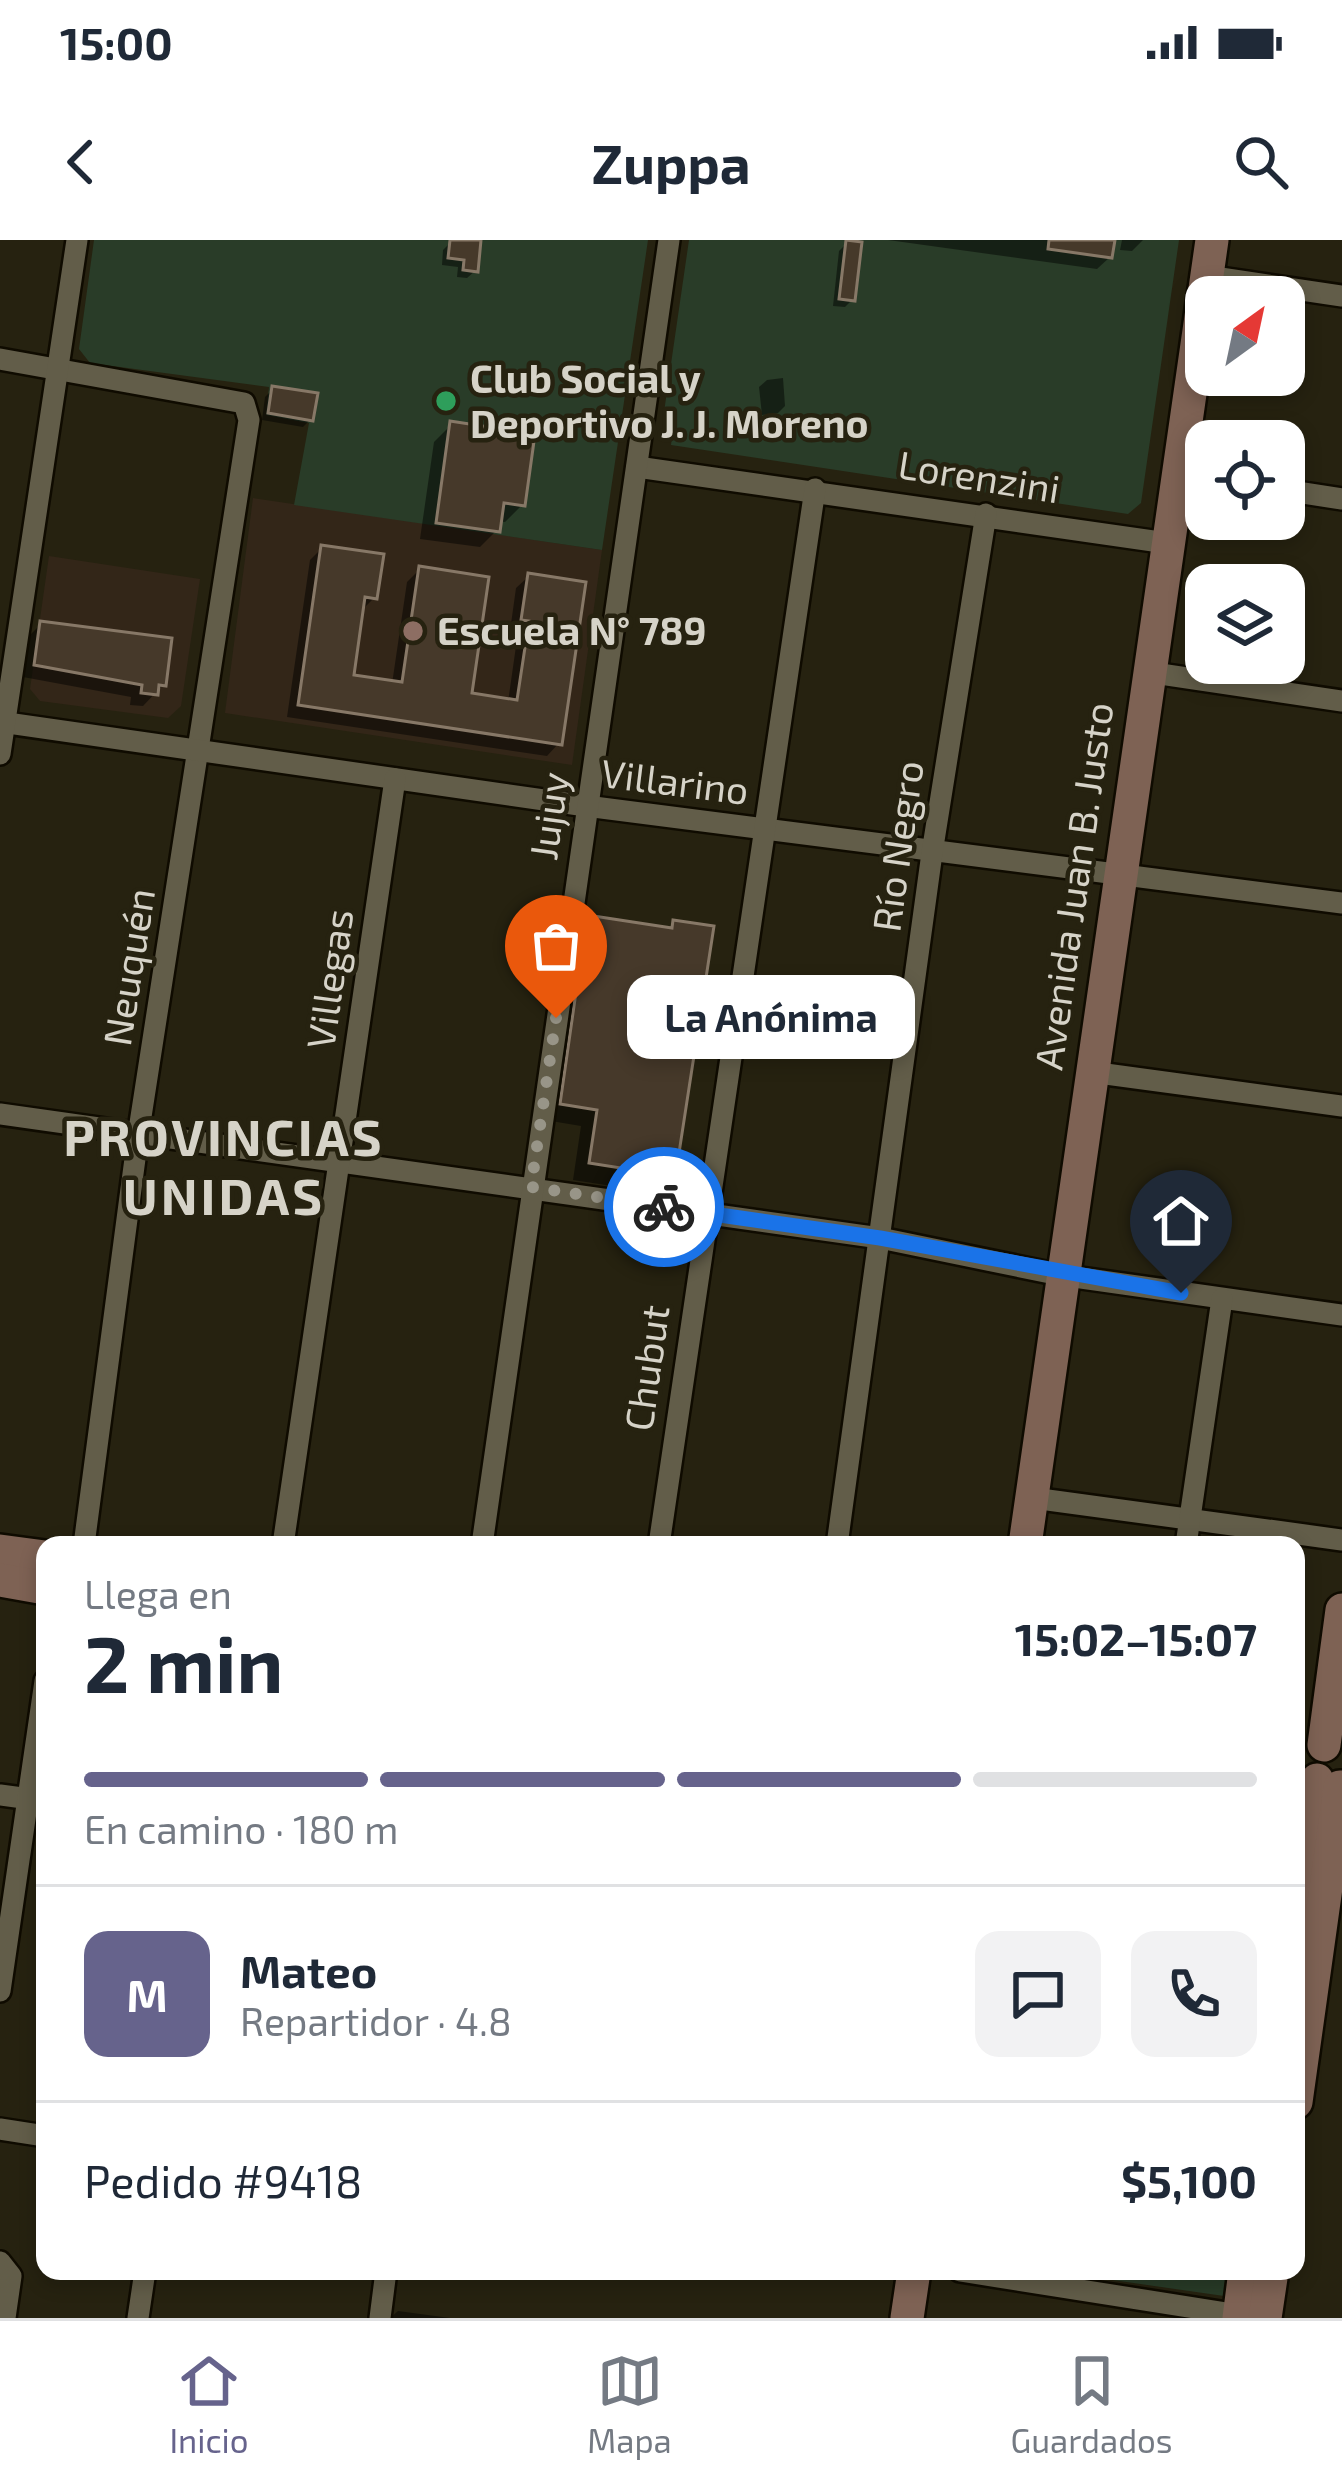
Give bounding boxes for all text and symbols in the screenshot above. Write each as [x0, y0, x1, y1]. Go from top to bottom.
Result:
text: 15:00 [60, 15, 173, 69]
icon: back [48, 129, 114, 195]
icon: search [1228, 129, 1294, 195]
text: Zuppa [591, 130, 751, 195]
north arrow [1185, 276, 1305, 396]
map controls [1185, 276, 1305, 684]
place label: Club Social y Deportivo J. J. Moreno [470, 354, 868, 446]
marker: Club Social y Deportivo J. J. Moreno [433, 388, 459, 414]
button: locate [1185, 420, 1305, 540]
street label: Lorenzini [895, 440, 1063, 511]
button: layers [1185, 564, 1305, 684]
place label: Escuela N° 789 [437, 606, 707, 653]
marker: Escuela N° 789 [400, 618, 426, 644]
street label: Avenida Juan B. Justo [1023, 699, 1122, 1072]
street label: Villarino [599, 748, 752, 813]
street label: Río Negro [861, 757, 932, 934]
street label: Jujuy [518, 769, 577, 863]
street label: Neuquén [92, 885, 163, 1049]
pin [505, 895, 607, 1018]
street label: Villegas [295, 906, 362, 1052]
icon: bag [523, 913, 589, 979]
callout: La Anónima [628, 976, 916, 1060]
text: La Anónima [664, 993, 878, 1040]
district label: PROVINCIAS UNIDAS [63, 1105, 385, 1225]
courier [604, 1147, 724, 1267]
pin [1130, 1170, 1232, 1293]
icon: bike [631, 1174, 697, 1240]
icon: home [1148, 1188, 1214, 1254]
street label: Chubut [613, 1302, 678, 1434]
text: Llega en [84, 1570, 232, 1617]
text: 15:02–15:07 [1015, 1611, 1257, 1665]
text: 2 min [84, 1615, 283, 1709]
text: En camino · 180 m [84, 1805, 399, 1852]
button: chat [975, 1931, 1101, 2057]
button: phone [1131, 1931, 1257, 2057]
text: Mateo [240, 1943, 377, 1997]
text: M [126, 1967, 168, 2021]
text: Repartidor · 4.8 [240, 1997, 512, 2044]
text: Pedido #9418 [84, 2153, 362, 2207]
text: $5,100 [1121, 2153, 1257, 2207]
tab: Inicio [169, 2348, 249, 2460]
tab: Mapa [587, 2348, 672, 2460]
tab: Guardados [1011, 2348, 1173, 2460]

